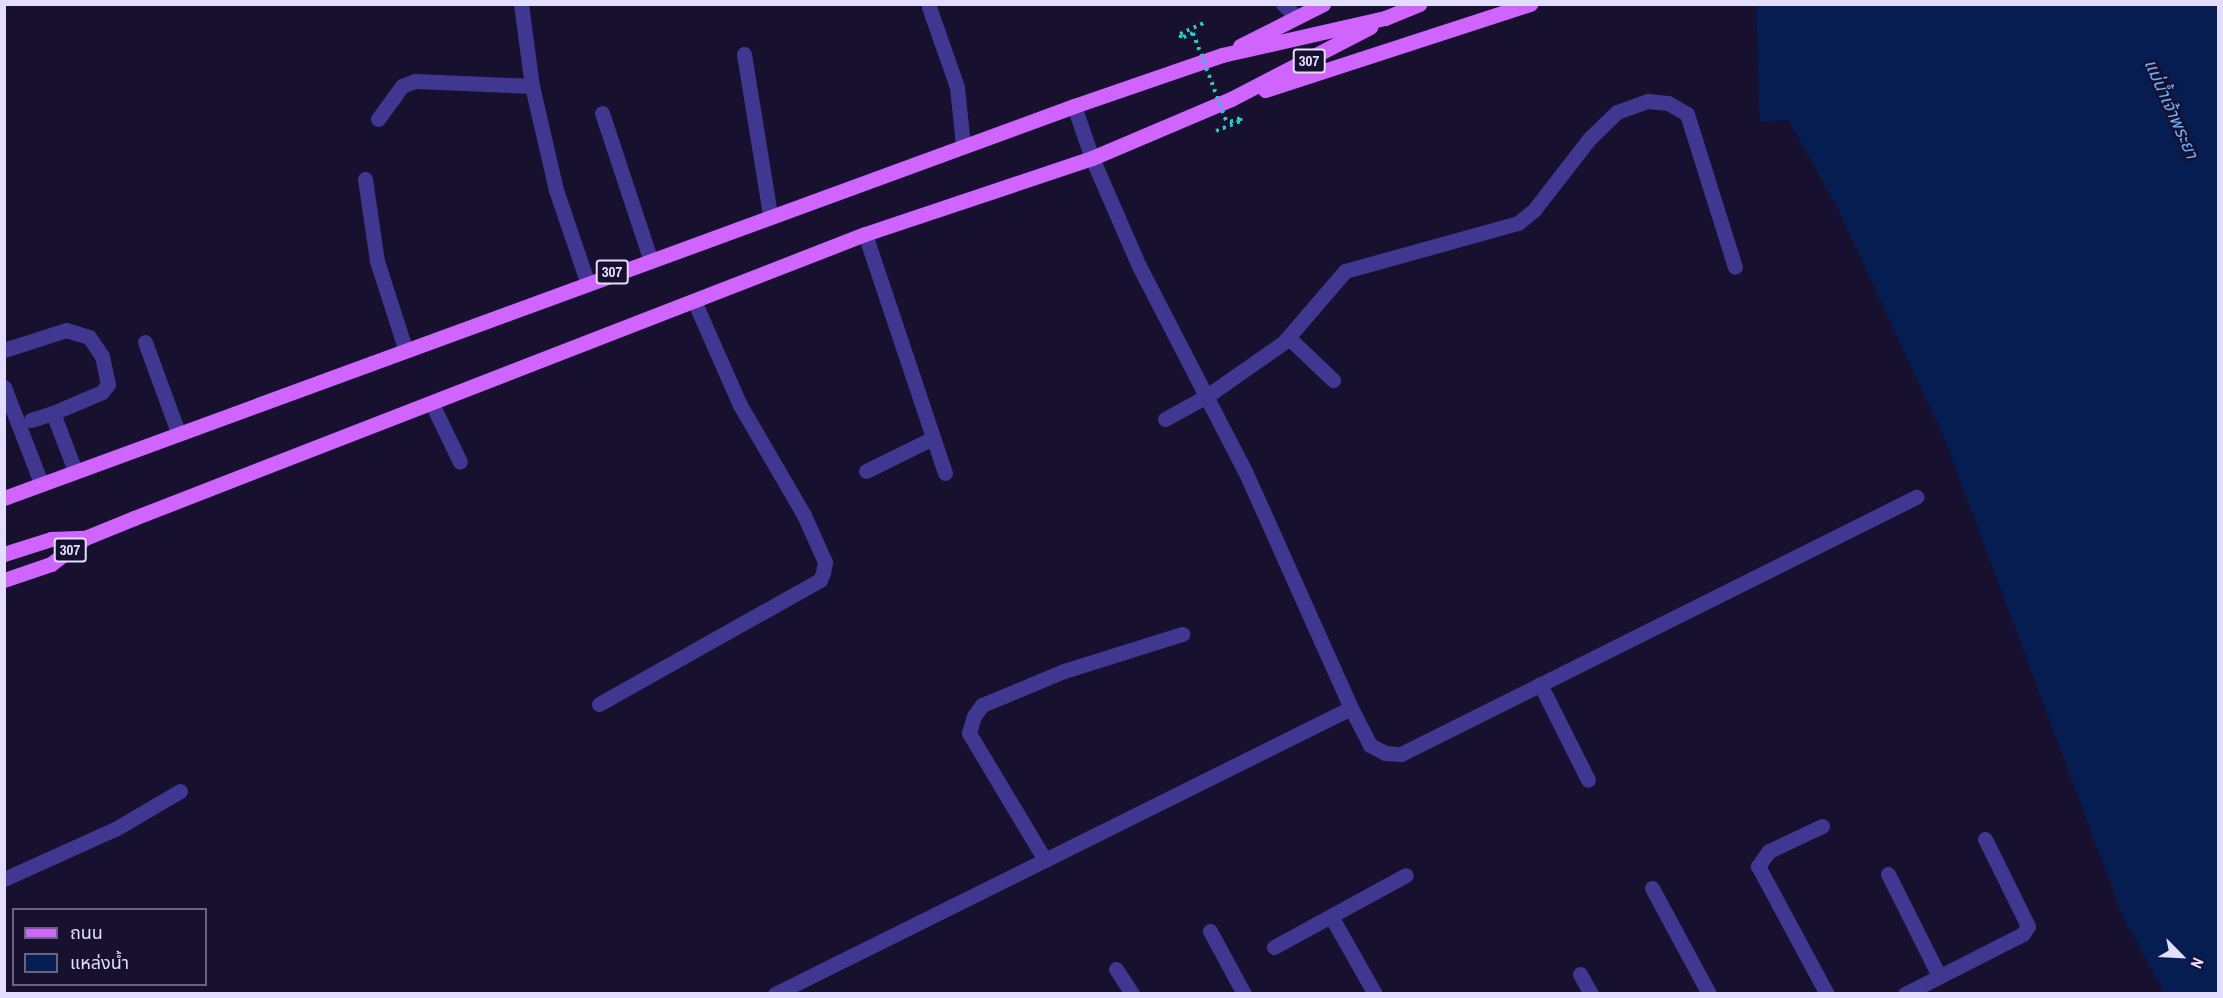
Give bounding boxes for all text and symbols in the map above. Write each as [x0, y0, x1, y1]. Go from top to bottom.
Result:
road number: 307 [1292, 49, 1326, 73]
water label: แม่น้ำเจ้าพระยา [2139, 56, 2203, 162]
road number: 307 [596, 260, 628, 284]
road number: 307 [54, 538, 86, 562]
legend [12, 908, 207, 986]
text: ถนน [70, 920, 103, 945]
north arrow [2151, 926, 2211, 986]
text: แหล่งน้ำ [70, 950, 129, 975]
text: N [2185, 955, 2209, 972]

